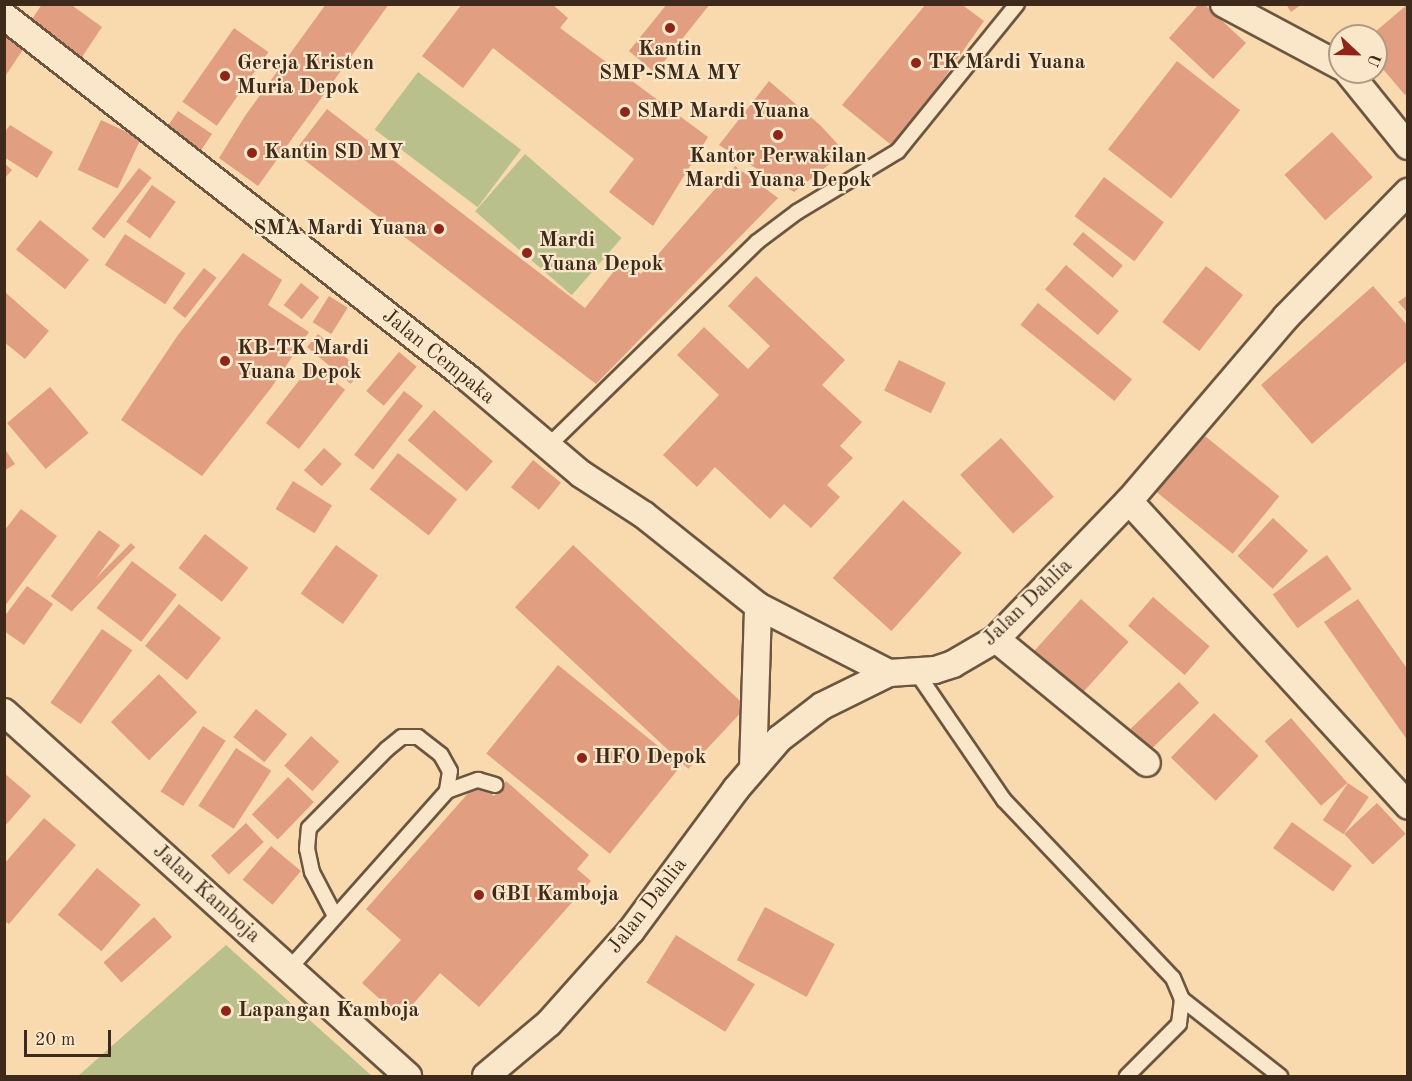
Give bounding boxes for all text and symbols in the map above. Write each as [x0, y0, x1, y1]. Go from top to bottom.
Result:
marker: Kantin SMP-SMA MY [663, 21, 677, 35]
north arrow [1328, 24, 1388, 84]
place label: Kantin SMP-SMA MY [599, 37, 741, 87]
place label: TK Mardi Yuana [928, 50, 1085, 76]
place label: Gereja Kristen Muria Depok [237, 51, 374, 101]
text: U [1363, 51, 1383, 69]
marker: TK Mardi Yuana [909, 56, 923, 70]
marker: Gereja Kristen Muria Depok [218, 69, 232, 83]
place label: SMP Mardi Yuana [637, 99, 810, 125]
marker: SMP Mardi Yuana [618, 105, 632, 119]
marker: Kantor Perwakilan Mardi Yuana Depok [771, 128, 785, 142]
place label: Kantin SD MY [264, 140, 403, 166]
place label: Kantor Perwakilan Mardi Yuana Depok [685, 144, 871, 194]
marker: Kantin SD MY [245, 146, 259, 160]
place label: SMA Mardi Yuana [253, 216, 427, 242]
marker: SMA Mardi Yuana [432, 222, 446, 236]
place label: Mardi Yuana Depok [539, 228, 663, 278]
marker: Mardi Yuana Depok [520, 246, 534, 260]
street label: Jalan Cempaka [376, 304, 500, 410]
place label: KB-TK Mardi Yuana Depok [237, 336, 369, 386]
marker: KB-TK Mardi Yuana Depok [218, 354, 232, 368]
street label: Jalan Dahlia [978, 554, 1078, 652]
place label: HFO Depok [594, 745, 706, 771]
marker: HFO Depok [575, 751, 589, 765]
street label: Jalan Kamboja [147, 839, 265, 949]
street label: Jalan Dahlia [603, 853, 693, 959]
place label: GBI Kamboja [491, 882, 619, 908]
marker: GBI Kamboja [472, 888, 486, 902]
place label: Lapangan Kamboja [238, 998, 419, 1024]
marker: Lapangan Kamboja [219, 1004, 233, 1018]
scale bar [27, 1018, 114, 1056]
text: 20 m [35, 1031, 75, 1049]

